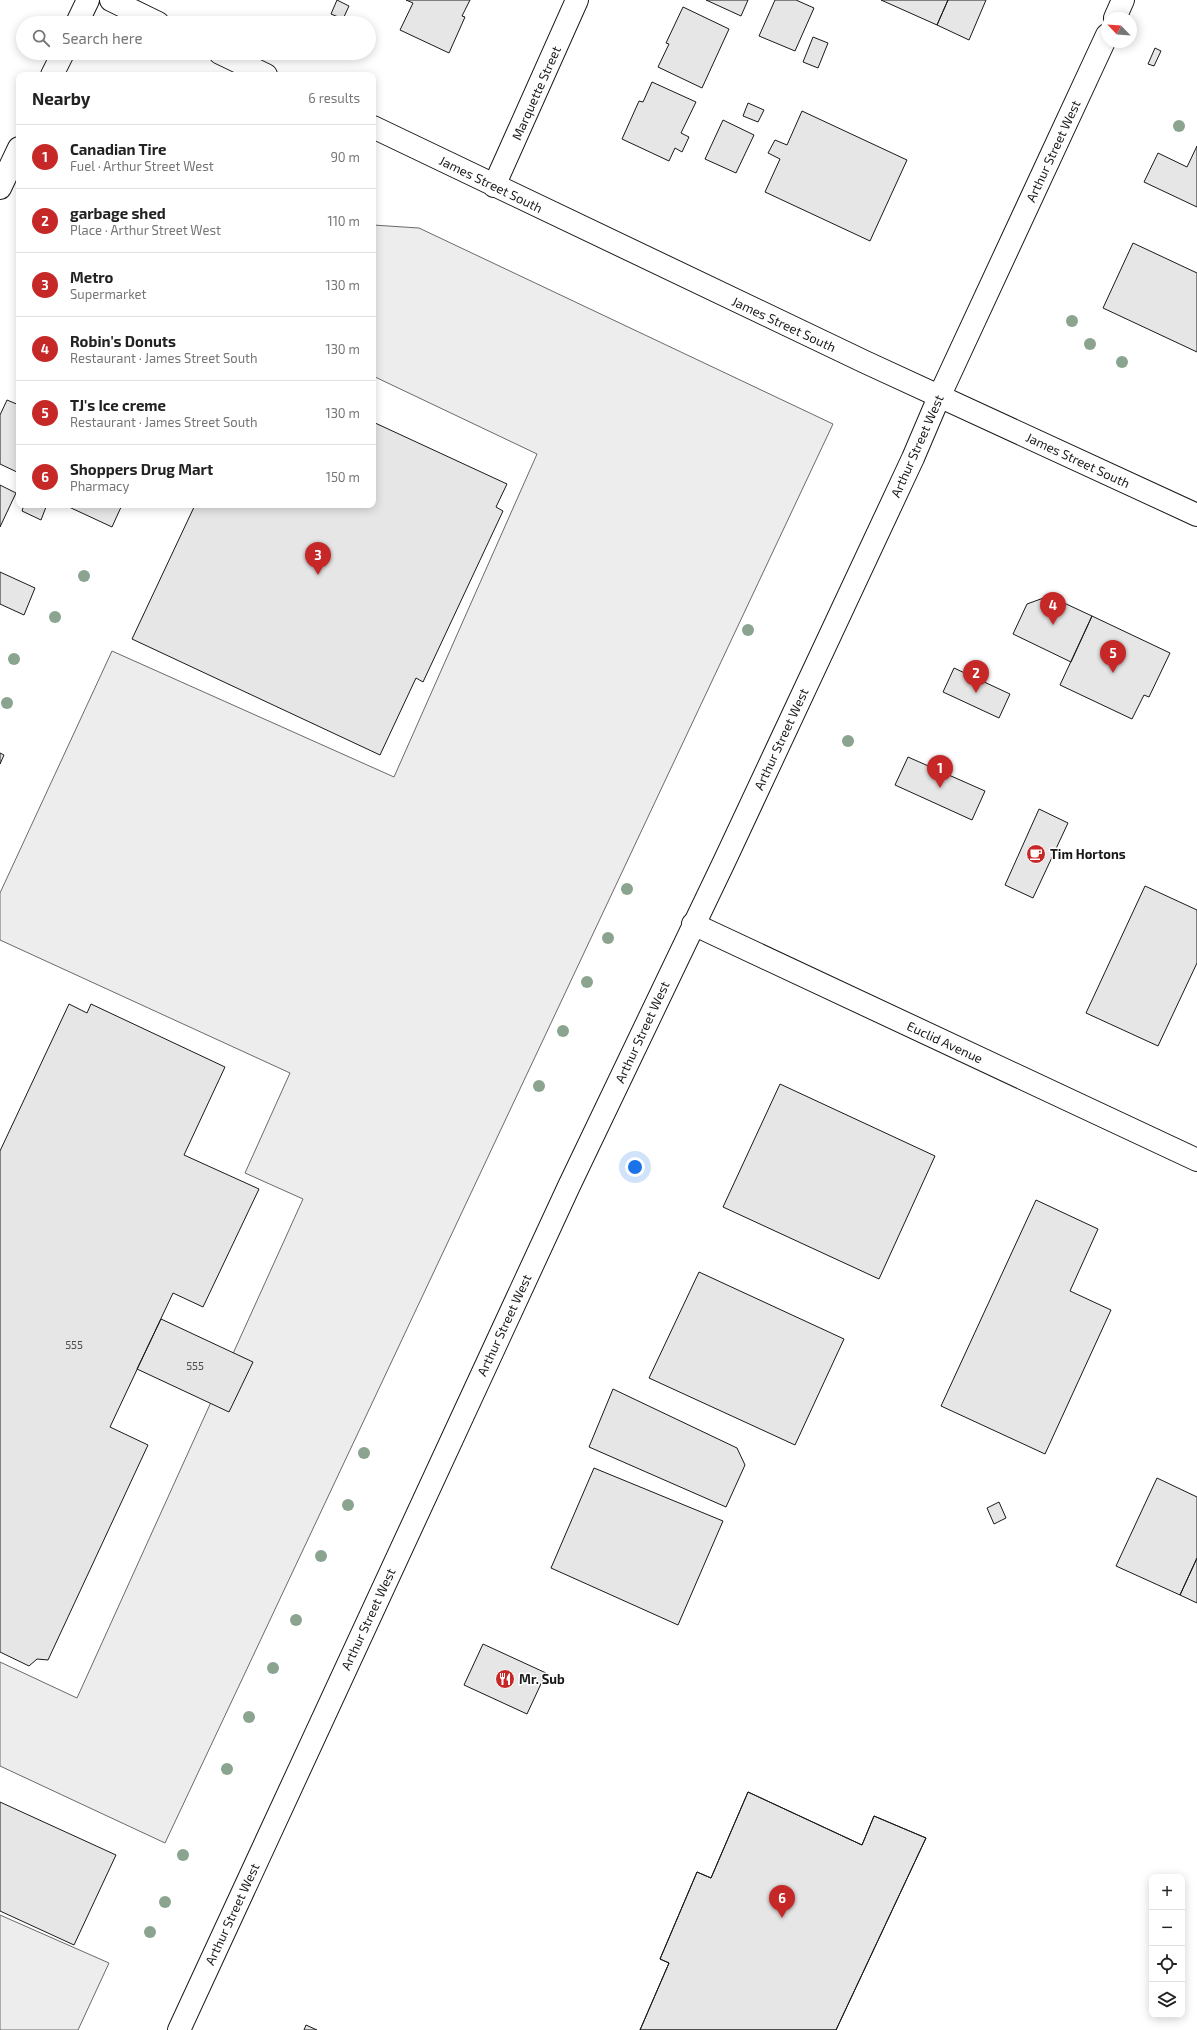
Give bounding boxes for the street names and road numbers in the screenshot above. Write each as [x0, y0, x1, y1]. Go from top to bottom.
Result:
street label: Marquette Street [508, 43, 564, 143]
street label: Arthur Street West [1022, 97, 1084, 204]
street label: James Street South [437, 152, 545, 216]
street label: James Street South [729, 293, 839, 355]
street label: Arthur Street West [887, 392, 947, 500]
street label: James Street South [1023, 429, 1133, 491]
street label: Arthur Street West [750, 685, 812, 792]
street label: Arthur Street West [611, 978, 673, 1085]
street label: Euclid Avenue [905, 1017, 985, 1067]
street label: Arthur Street West [473, 1271, 535, 1378]
street label: Arthur Street West [337, 1565, 399, 1672]
street label: Arthur Street West [201, 1860, 263, 1967]

